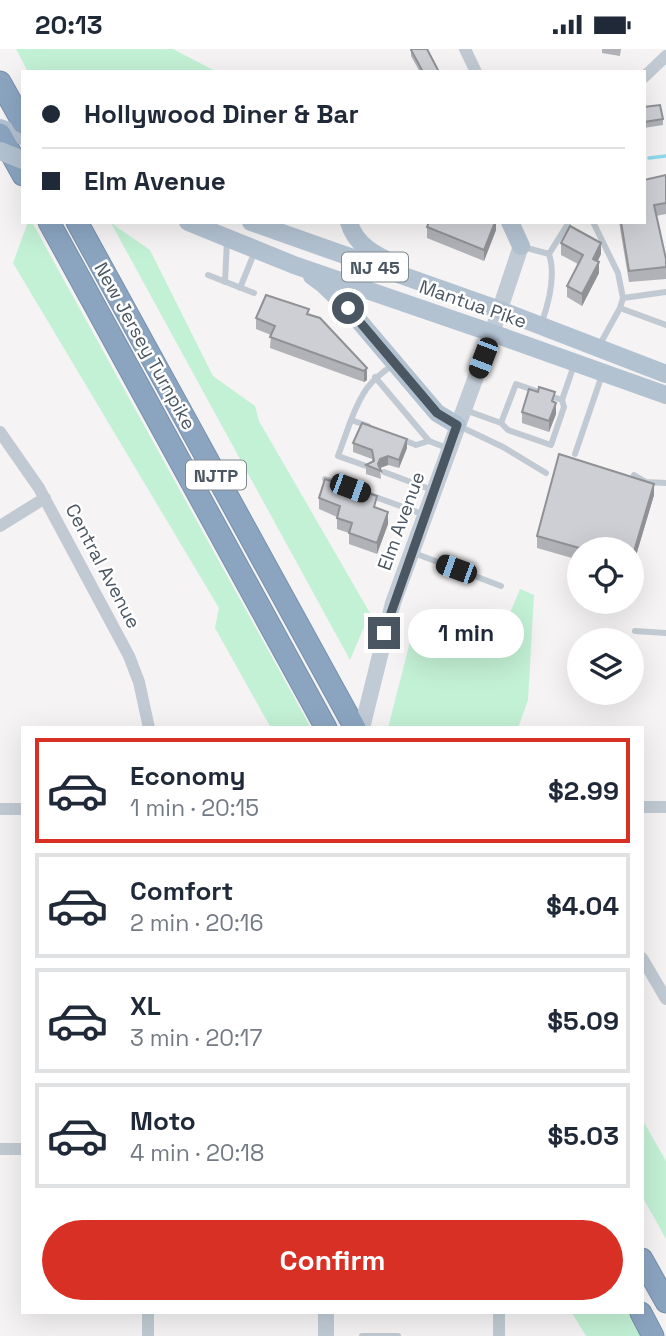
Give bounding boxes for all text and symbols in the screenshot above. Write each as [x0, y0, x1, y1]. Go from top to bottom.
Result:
text: 20:13 [35, 8, 103, 42]
text: Hollywood Diner & Bar [84, 97, 359, 131]
text: Elm Avenue [84, 164, 226, 198]
road number: NJ 45 [342, 253, 408, 281]
street label: New Jersey Turnpike [88, 258, 202, 434]
street label: Mantua Pike [416, 274, 530, 334]
route start [332, 292, 364, 324]
car [466, 335, 501, 381]
road number: NJTP [186, 461, 246, 489]
street label: Elm Avenue [372, 468, 430, 574]
car [327, 471, 374, 505]
street label: Central Avenue [60, 499, 146, 633]
map controls [567, 537, 644, 705]
button: locate [567, 537, 644, 614]
car [433, 552, 480, 586]
callout: 1 min [408, 609, 524, 657]
route end [368, 617, 400, 649]
text: 1 min [438, 618, 494, 648]
button: layers [567, 628, 644, 705]
icon: car [46, 759, 109, 822]
text: Economy [130, 759, 246, 793]
text: $2.99 [548, 774, 619, 808]
text: 1 min · 20:15 [130, 793, 259, 823]
icon: car [46, 874, 109, 937]
text: Comfort [130, 874, 233, 908]
text: $4.04 [546, 889, 619, 923]
text: 2 min · 20:16 [130, 908, 264, 938]
icon: car [46, 989, 109, 1052]
text: XL [130, 989, 161, 1023]
text: $5.09 [547, 1004, 619, 1038]
text: 3 min · 20:17 [130, 1023, 262, 1053]
icon: car [46, 1104, 109, 1167]
text: Moto [130, 1104, 196, 1138]
text: $5.03 [548, 1119, 619, 1153]
text: 4 min · 20:18 [130, 1138, 264, 1168]
button: Confirm [42, 1220, 623, 1300]

